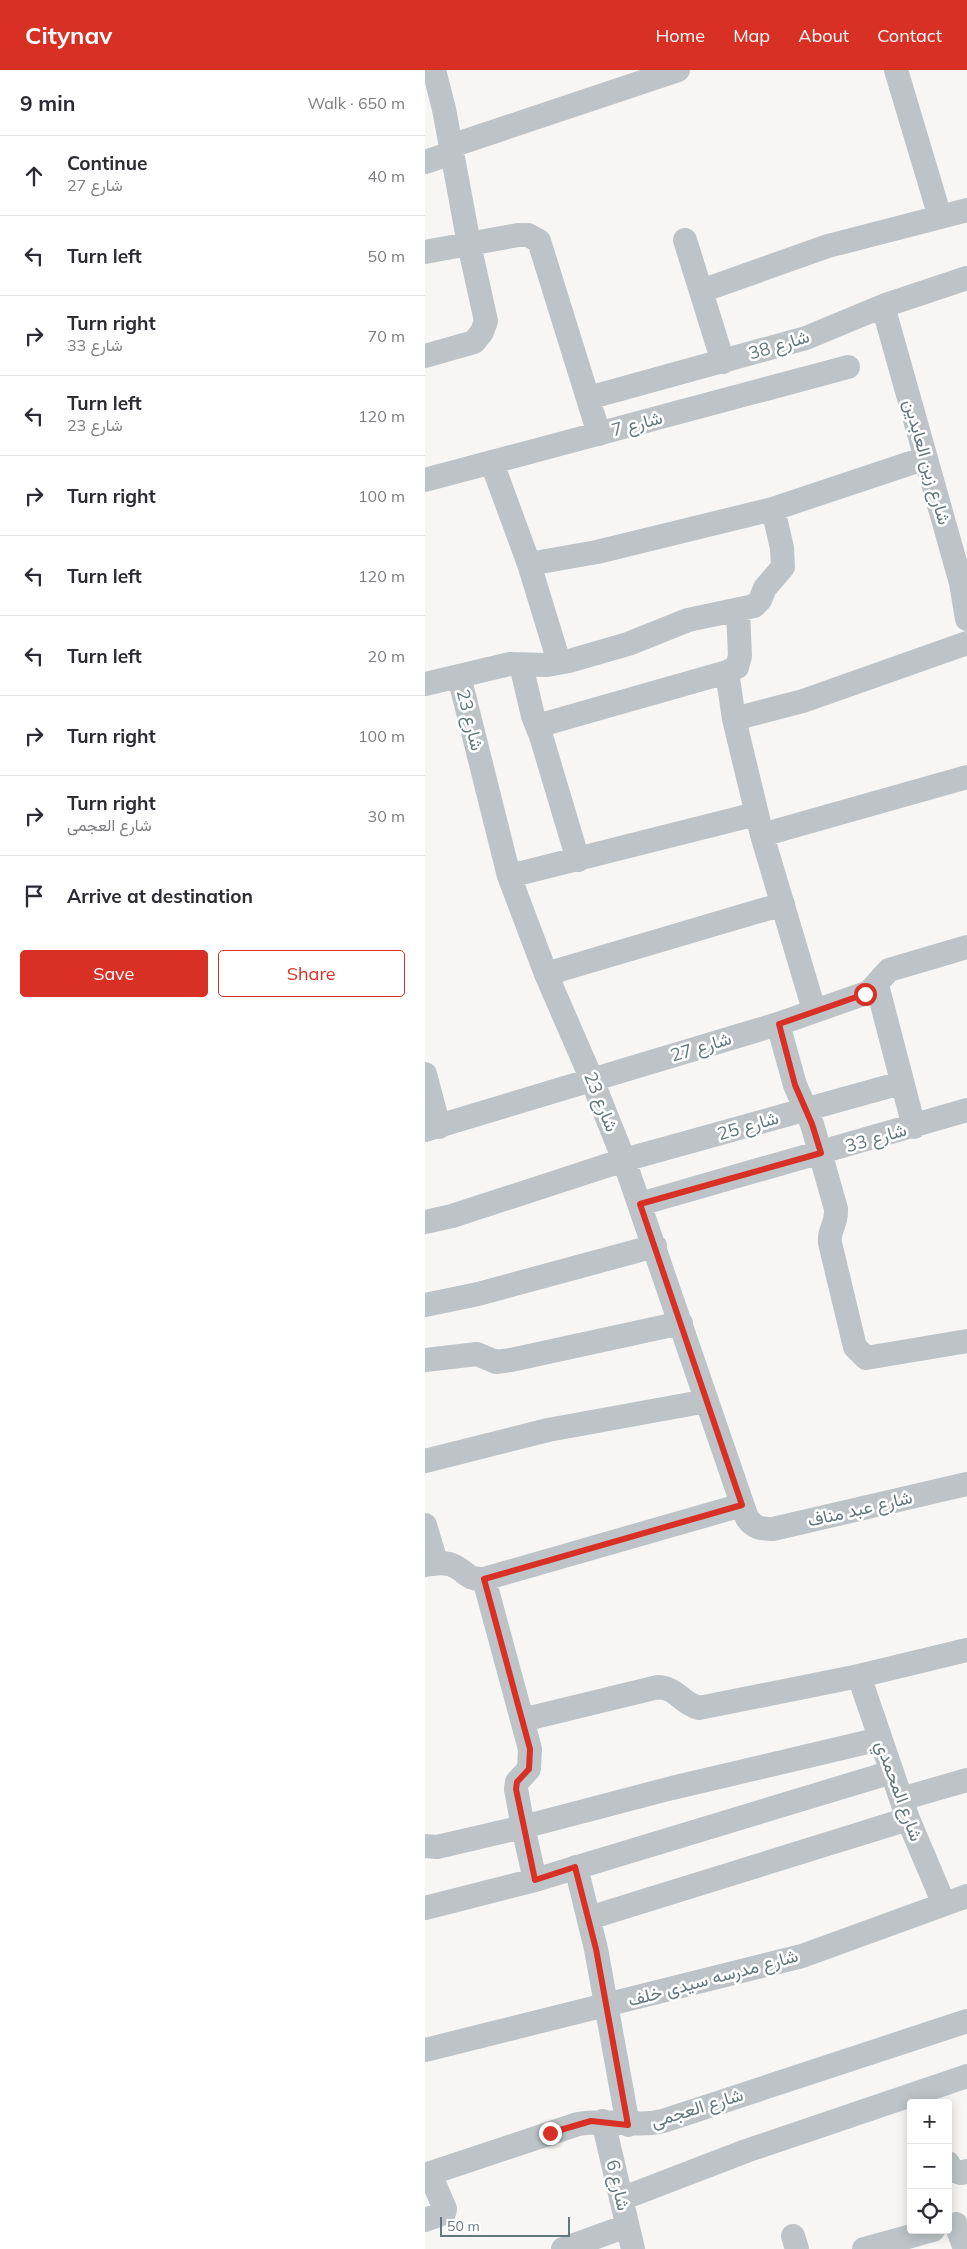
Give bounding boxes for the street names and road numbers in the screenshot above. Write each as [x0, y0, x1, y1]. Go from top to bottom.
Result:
street label: شارع 38 [746, 324, 812, 366]
street label: شارع زين العابدين [898, 396, 956, 528]
street label: شارع 7 [609, 406, 665, 442]
street label: شارع 23 [451, 687, 489, 753]
street label: شارع 27 [668, 1026, 734, 1068]
street label: شارع 23 [578, 1069, 624, 1135]
street label: شارع 25 [715, 1106, 781, 1146]
street label: شارع 33 [843, 1118, 909, 1158]
street label: شارع عبد مناف [805, 1485, 915, 1533]
street label: شارع المحمدي [867, 1737, 928, 1846]
street label: شارع مدرسه سيدى خلف [625, 1944, 801, 2012]
street label: شارع العجمى [648, 2083, 746, 2133]
street label: شارع 6 [600, 2157, 636, 2213]

